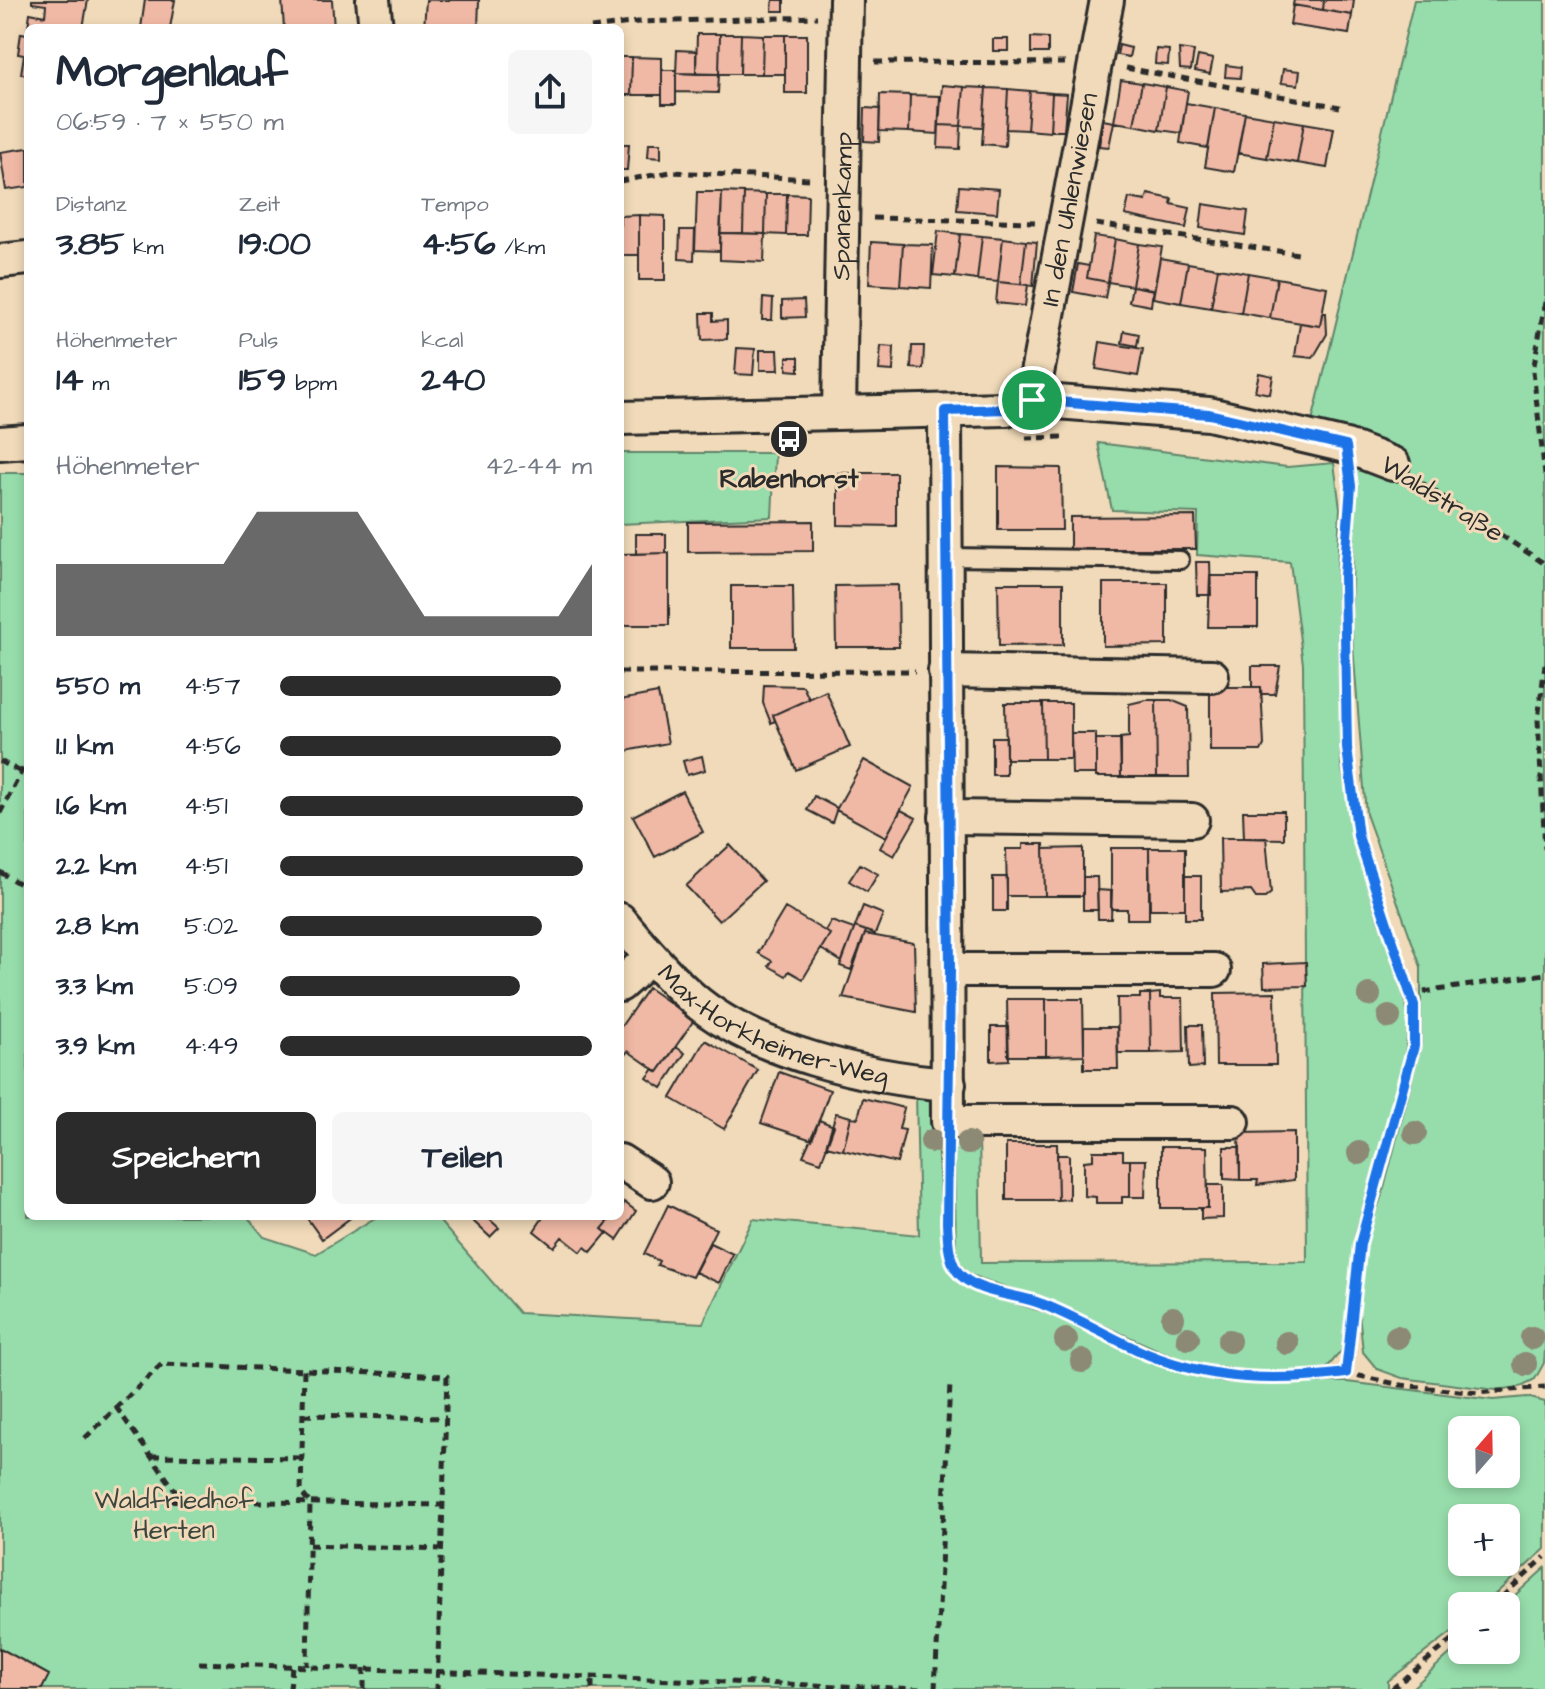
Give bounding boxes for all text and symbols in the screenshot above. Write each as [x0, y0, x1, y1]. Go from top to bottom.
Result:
text: Morgenlauf [56, 43, 288, 104]
button: share [508, 50, 592, 134]
street label: In den Uhlenwiesen [1032, 90, 1107, 309]
text: 06:59 · 7 × 550 m [56, 104, 284, 140]
street label: Spanenkamp [823, 132, 862, 281]
text: Distanz [56, 189, 127, 220]
text: Zeit [239, 189, 280, 220]
text: Tempo [421, 189, 489, 220]
text: 3.85 [56, 220, 124, 268]
text: 19:00 [239, 220, 311, 268]
text: 4:56 [421, 220, 496, 268]
text: km [124, 232, 164, 263]
text: /km [496, 232, 545, 263]
text: Höhenmeter [56, 325, 177, 356]
text: Puls [239, 325, 278, 356]
text: kcal [421, 325, 463, 356]
text: 14 [56, 356, 84, 404]
text: 159 [239, 356, 286, 404]
text: 240 [421, 356, 485, 404]
pin [998, 366, 1066, 434]
text: m [84, 368, 109, 399]
text: bpm [286, 368, 337, 399]
icon: arrive [1010, 378, 1054, 422]
bus stop icon: Rabenhorst [768, 418, 810, 460]
street label: Waldstraße [1374, 447, 1510, 551]
text: Höhenmeter [56, 448, 200, 484]
text: 42–44 m [485, 448, 592, 484]
place label: Rabenhorst [720, 461, 859, 497]
text: 550 m [56, 668, 140, 704]
text: 4:57 [184, 668, 240, 704]
text: 1.1 km [56, 728, 113, 764]
text: 4:56 [184, 728, 241, 764]
text: 1.6 km [56, 788, 126, 824]
text: 4:51 [184, 788, 228, 824]
text: 2.2 km [56, 848, 136, 884]
text: 4:51 [184, 848, 228, 884]
text: 2.8 km [56, 908, 138, 944]
text: 5:02 [184, 908, 238, 944]
street label: Max-Horkheimer-Weg [649, 956, 891, 1096]
text: 3.3 km [56, 968, 133, 1004]
text: 5:09 [184, 968, 238, 1004]
text: 3.9 km [56, 1028, 134, 1064]
text: 4:49 [184, 1028, 239, 1064]
button: Speichern [56, 1112, 316, 1204]
button: Teilen [332, 1112, 592, 1204]
north arrow [1448, 1416, 1520, 1488]
map controls [1448, 1416, 1520, 1664]
park label: Waldfriedhof Herten [94, 1482, 254, 1548]
button: + [1448, 1504, 1520, 1576]
button: − [1448, 1592, 1520, 1664]

